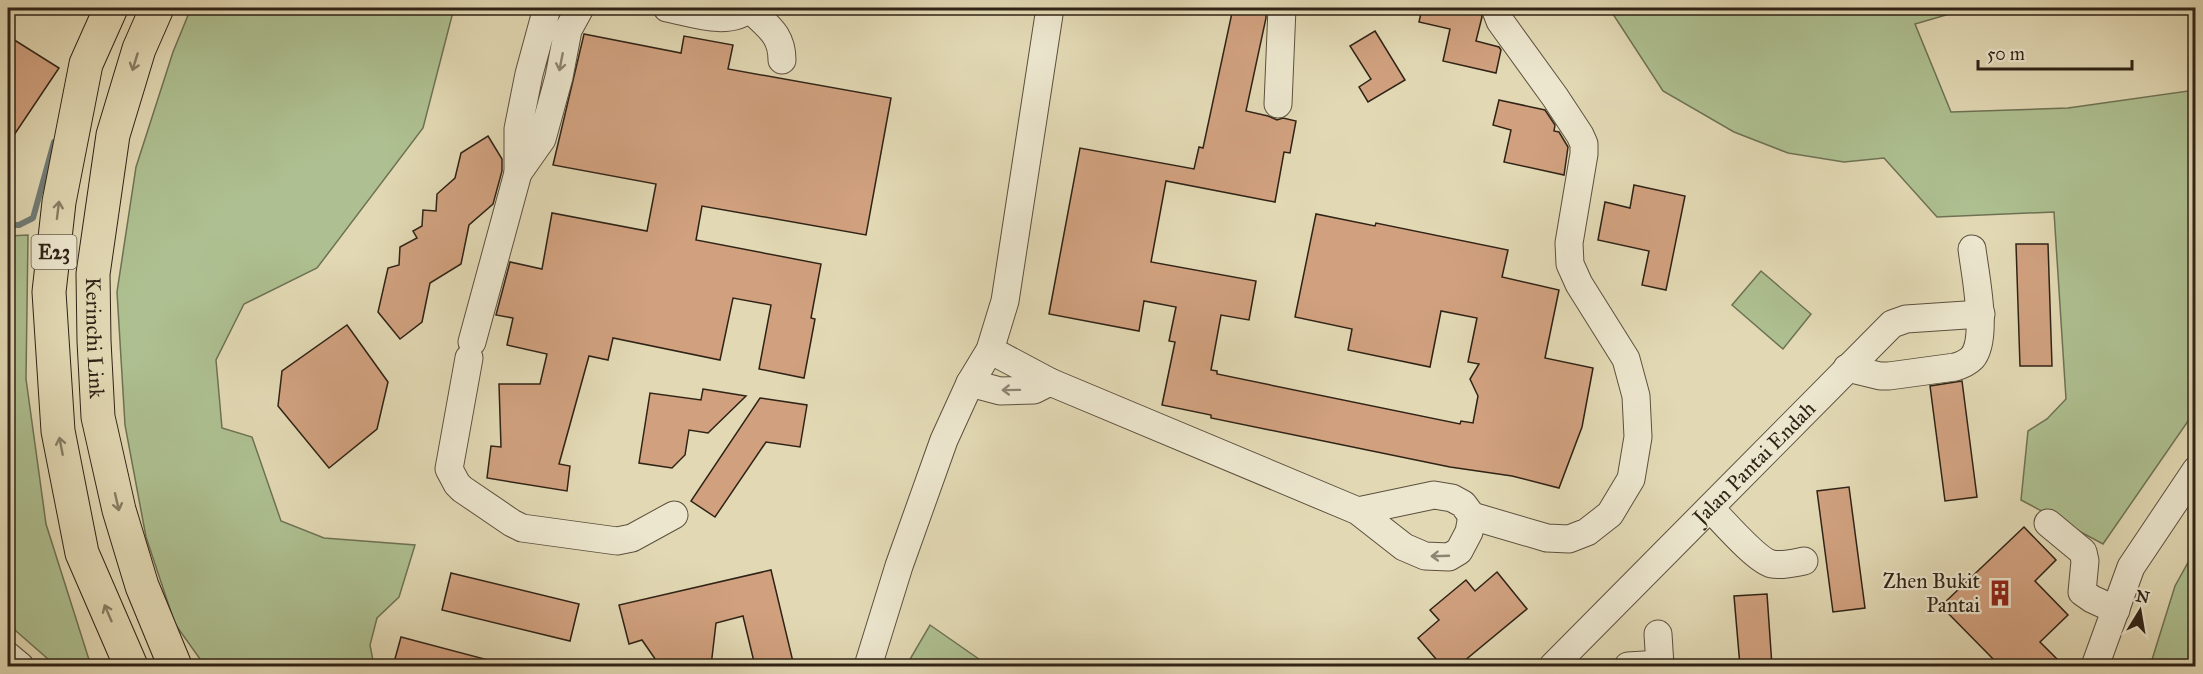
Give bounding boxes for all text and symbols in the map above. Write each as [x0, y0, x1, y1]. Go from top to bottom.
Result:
scale bar [1978, 33, 2132, 71]
text: 50 m [1987, 43, 2025, 65]
one-way arrow [129, 52, 140, 71]
one-way arrow [555, 52, 566, 71]
one-way arrow [53, 201, 64, 221]
road number: E23 [32, 235, 76, 269]
street label: Kerinchi Link [80, 277, 110, 400]
one-way arrow [1001, 385, 1021, 396]
street label: Jalan Pantai Endah [1686, 396, 1821, 531]
one-way arrow [55, 437, 66, 456]
one-way arrow [112, 492, 124, 511]
one-way arrow [1431, 551, 1450, 562]
place label: Zhen Bukit Pantai [1883, 568, 1981, 618]
building icon: Zhen Bukit Pantai [1985, 578, 2015, 608]
north arrow [2110, 581, 2170, 641]
text: N [2134, 586, 2152, 607]
one-way arrow [101, 604, 113, 622]

